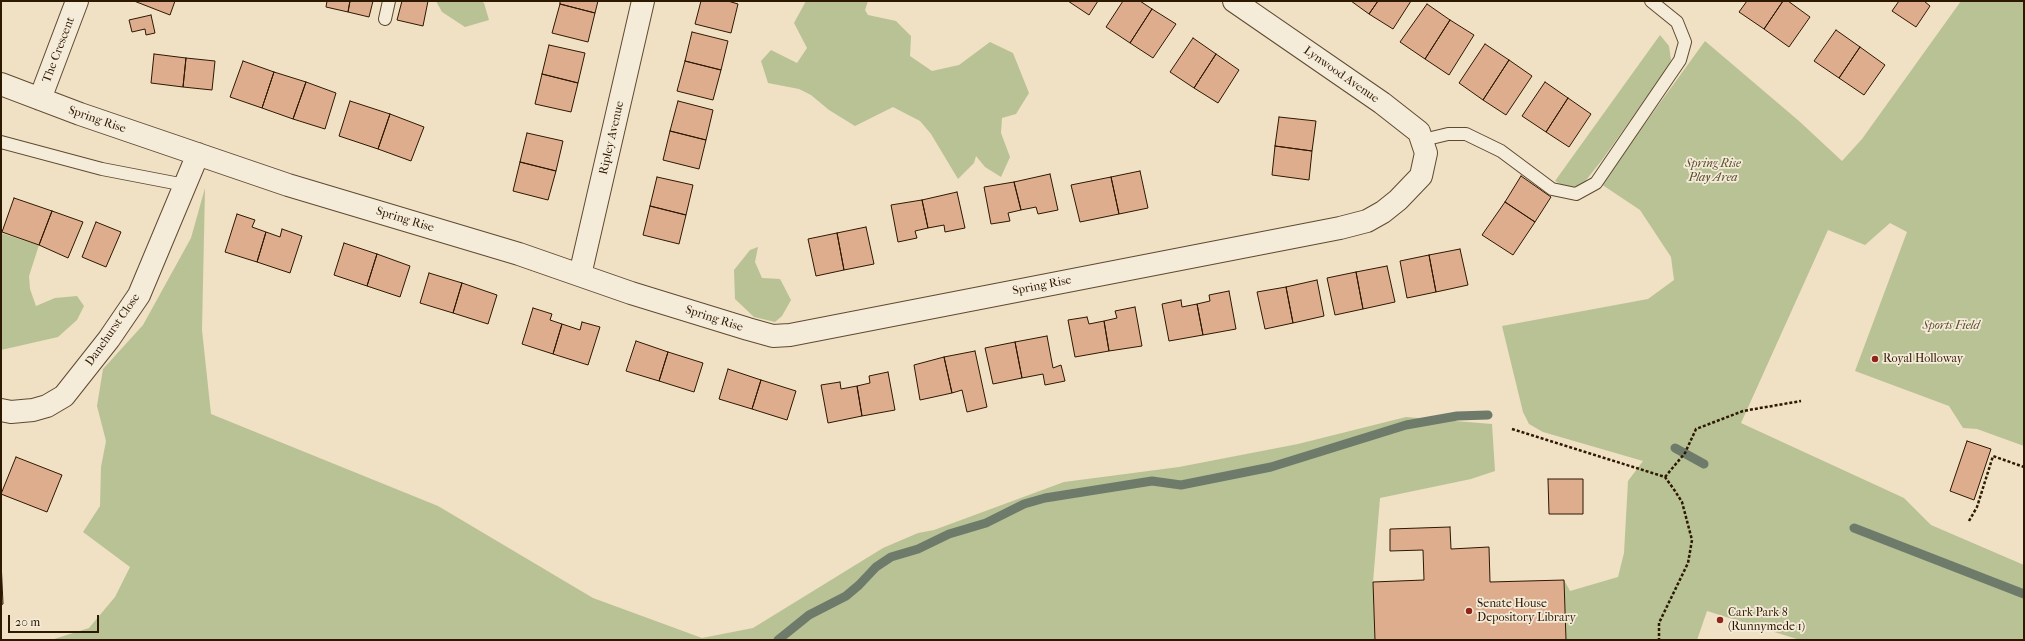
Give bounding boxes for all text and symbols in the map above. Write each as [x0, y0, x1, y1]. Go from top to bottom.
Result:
street label: The Crescent [40, 15, 78, 85]
street label: Lynwood Avenue [1301, 44, 1381, 106]
street label: Ripley Avenue [597, 100, 627, 176]
street label: Spring Rise [66, 103, 128, 137]
park label: Spring Rise Play Area [1685, 157, 1741, 185]
street label: Spring Rise [374, 204, 436, 236]
street label: Spring Rise [1011, 273, 1073, 299]
street label: Danehurst Close [83, 291, 143, 369]
street label: Spring Rise [683, 303, 745, 335]
park label: Sports Field [1922, 319, 1980, 333]
place label: Royal Holloway [1883, 352, 1963, 366]
marker: Royal Holloway [1870, 354, 1880, 364]
place label: Senate House Depository Library [1477, 597, 1576, 625]
marker: Senate House Depository Library [1464, 606, 1474, 616]
place label: Cark Park 8 (Runnymede 1) [1728, 606, 1805, 634]
scale bar [10, 607, 101, 633]
text: 20 m [15, 615, 40, 629]
marker: Cark Park 8 (Runnymede 1) [1715, 615, 1725, 625]

